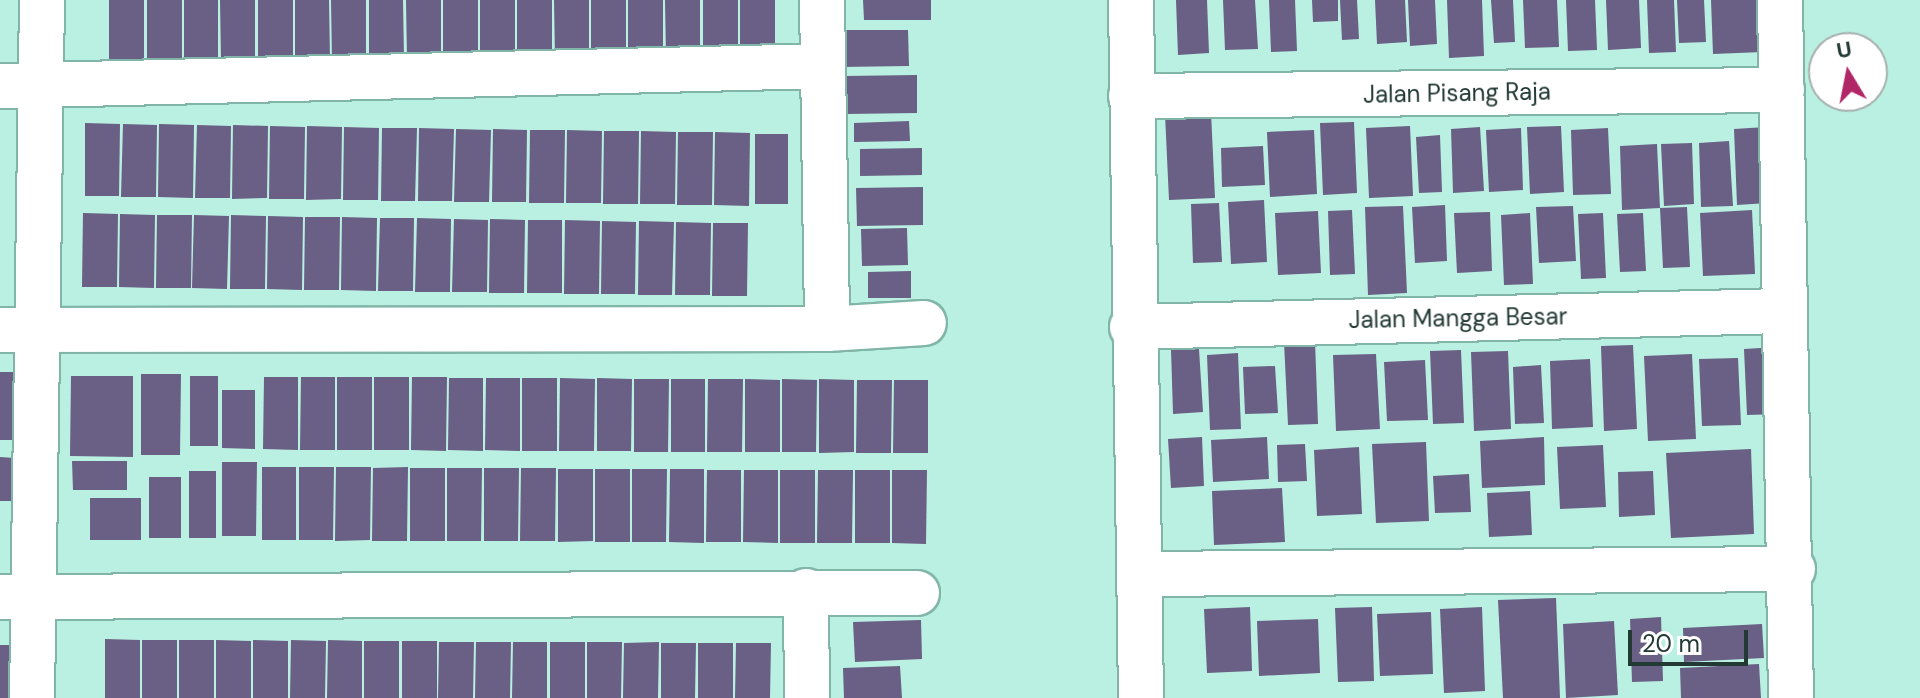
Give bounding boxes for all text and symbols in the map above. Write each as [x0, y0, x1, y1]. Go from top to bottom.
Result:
north arrow [1808, 32, 1888, 112]
text: U [1834, 34, 1854, 65]
street label: Jalan Pisang Raja [1363, 77, 1551, 109]
street label: Jalan Mangga Besar [1348, 302, 1568, 334]
scale bar [1632, 614, 1752, 664]
text: 20 m [1642, 628, 1700, 659]

